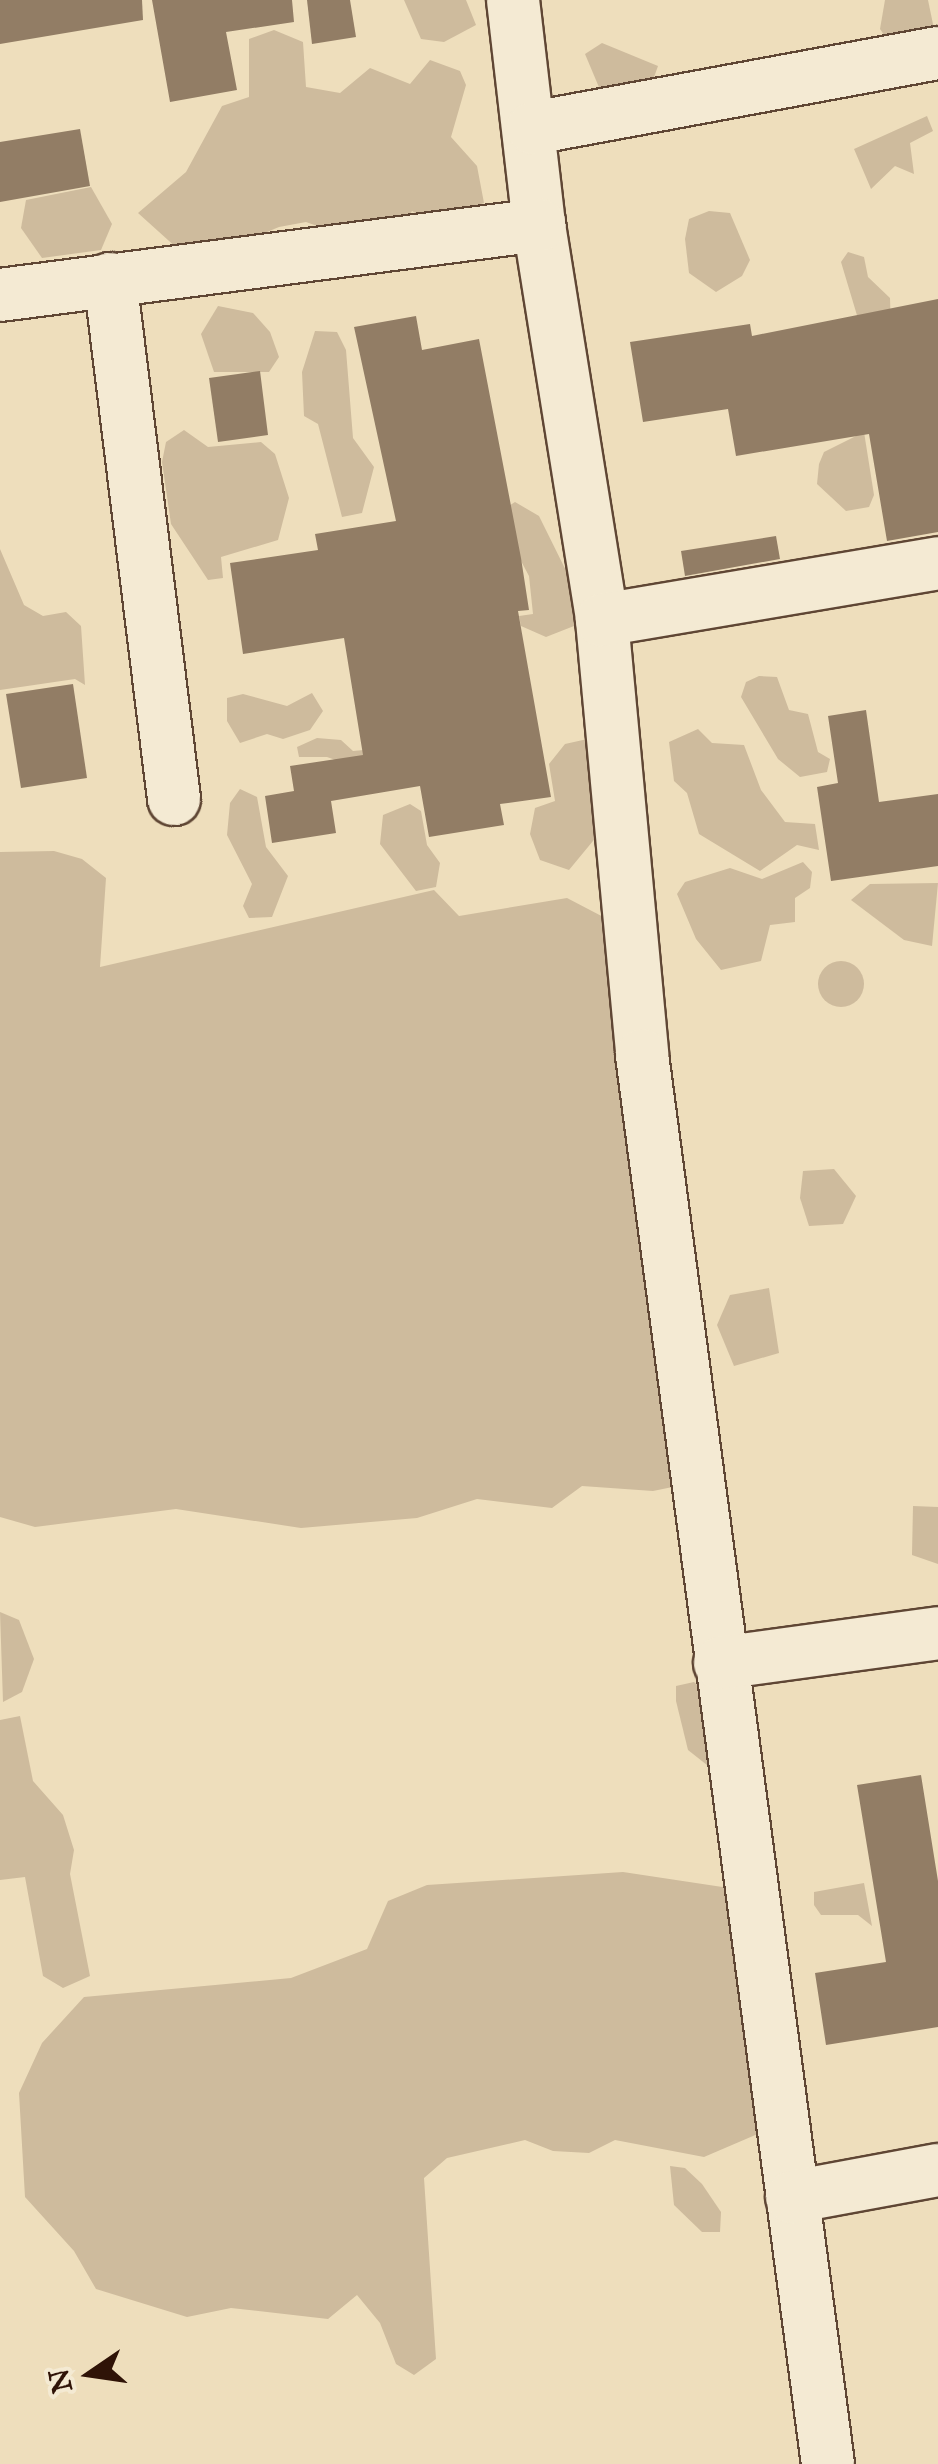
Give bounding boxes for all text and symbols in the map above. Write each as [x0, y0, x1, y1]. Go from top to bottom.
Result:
north arrow [40, 2324, 140, 2424]
text: N [41, 2365, 80, 2396]

